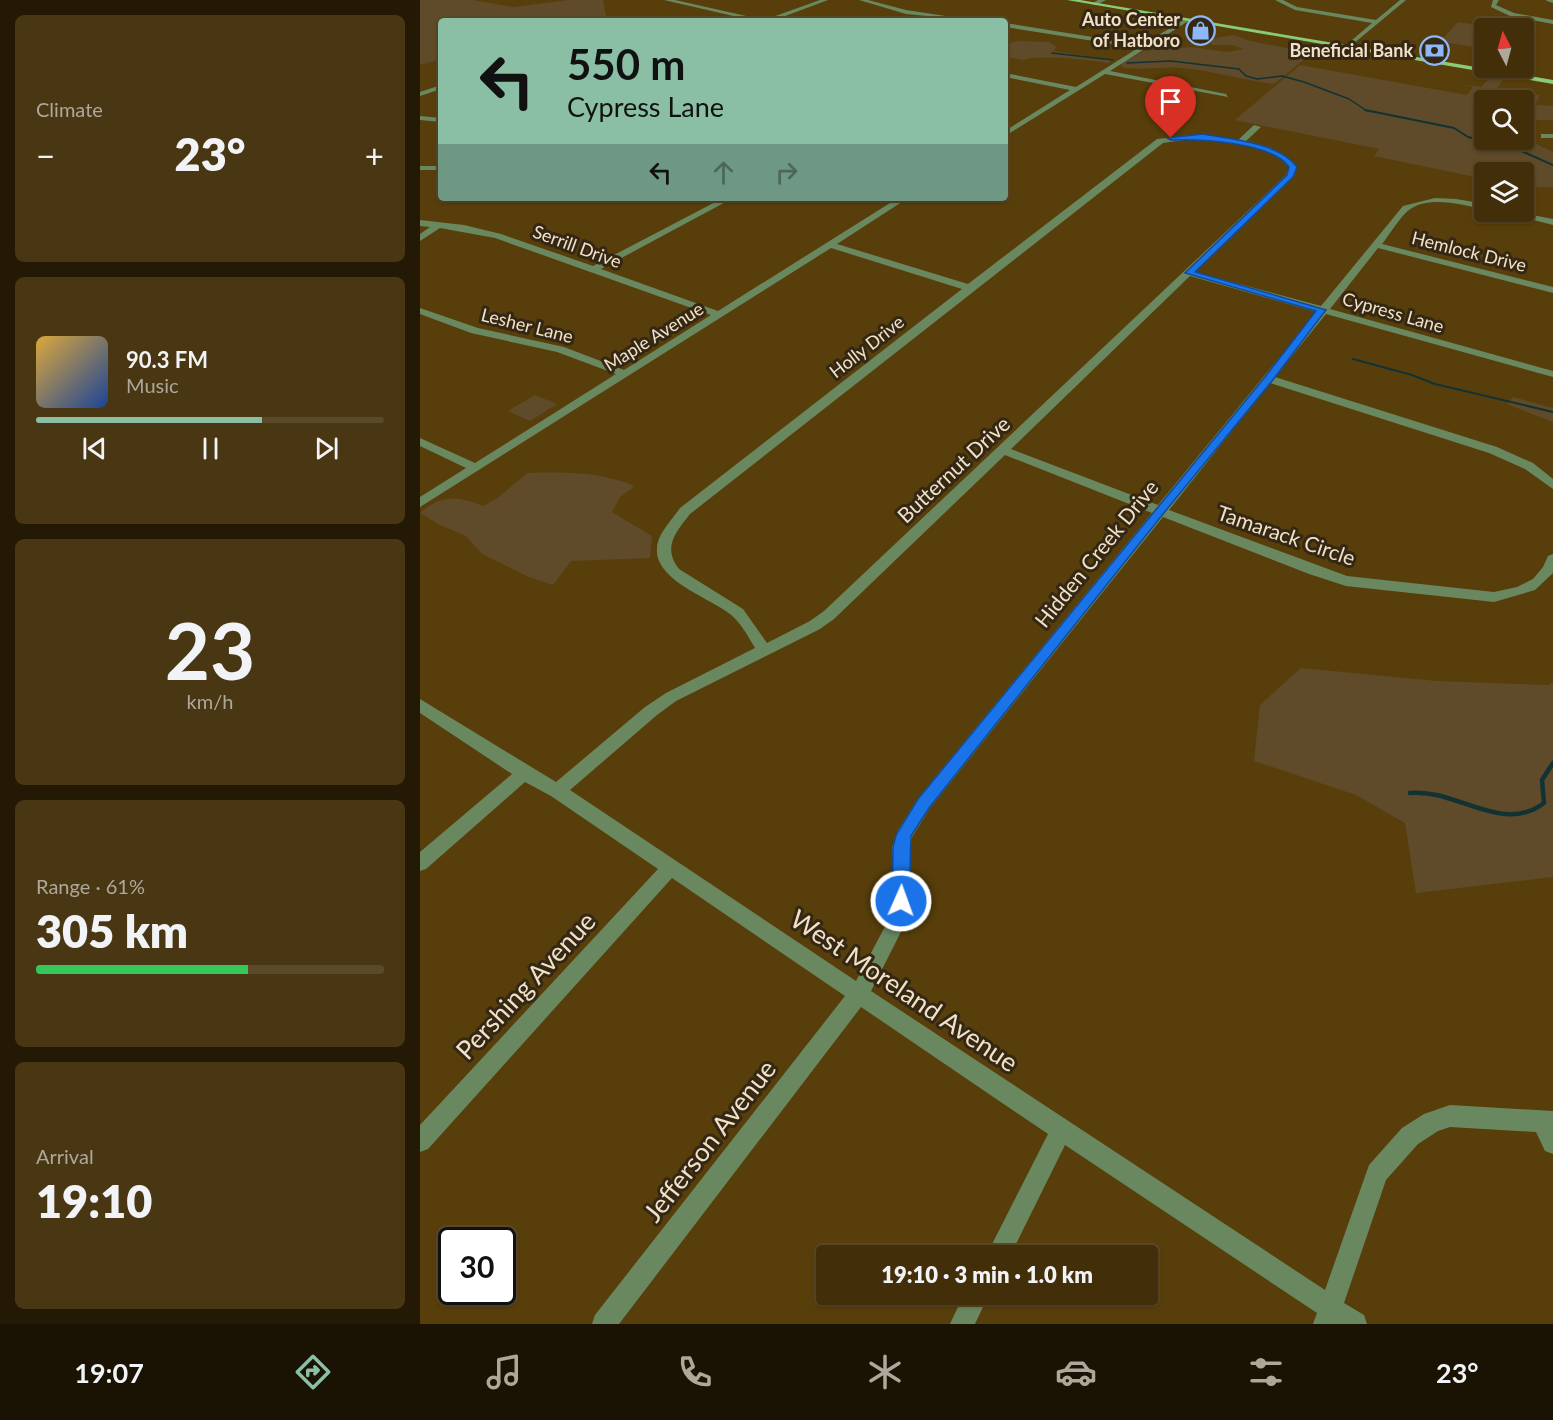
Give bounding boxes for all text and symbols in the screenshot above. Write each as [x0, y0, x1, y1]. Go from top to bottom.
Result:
place label: Auto Center of Hatboro [1081, 8, 1180, 51]
shop icon: Auto Center of Hatboro [1185, 14, 1217, 46]
north arrow [1474, 18, 1534, 78]
map controls [1474, 18, 1534, 222]
bank icon: Beneficial Bank [1418, 35, 1450, 67]
text: 550 m [567, 39, 685, 89]
place label: Beneficial Bank [1289, 39, 1413, 61]
icon: left [468, 42, 546, 120]
pin [1145, 76, 1196, 138]
icon: arrive [1154, 85, 1187, 118]
text: Cypress Lane [567, 90, 724, 123]
button: search [1474, 90, 1534, 150]
text: Climate [36, 97, 103, 121]
text: 23° [175, 127, 245, 181]
text: − [36, 135, 55, 175]
text: + [365, 135, 384, 175]
icon: left [644, 156, 677, 189]
icon: ahead [707, 156, 740, 189]
icon: right [770, 156, 803, 189]
button: layers [1474, 162, 1534, 222]
street label: Serrill Drive [530, 220, 625, 272]
street label: Hemlock Drive [1410, 226, 1529, 276]
street label: Cypress Lane [1340, 287, 1447, 337]
street label: Maple Avenue [600, 297, 707, 375]
street label: Lesher Lane [479, 303, 575, 347]
street label: Holly Drive [825, 310, 908, 382]
text: 90.3 FM [126, 346, 208, 373]
text: Music [126, 373, 179, 397]
street label: Butternut Drive [892, 410, 1014, 527]
icon: previous [78, 432, 111, 465]
icon: pause [194, 432, 227, 465]
icon: next [310, 432, 343, 465]
street label: Hidden Creek Drive [1029, 474, 1163, 632]
street label: Tamarack Circle [1214, 499, 1359, 570]
text: 23 [165, 603, 255, 697]
text: km/h [187, 689, 233, 713]
position arrow [869, 869, 933, 933]
text: Range · 61% [36, 874, 145, 898]
street label: West Moreland Avenue [785, 902, 1024, 1078]
text: 305 km [36, 904, 188, 958]
street label: Pershing Avenue [449, 905, 602, 1066]
street label: Jefferson Avenue [636, 1053, 782, 1228]
text: Arrival [36, 1144, 94, 1168]
text: 19:10 [36, 1174, 152, 1228]
speed limit sign: 30 [438, 1227, 516, 1305]
text: 19:10 · 3 min · 1.0 km [881, 1261, 1093, 1288]
icon: directions [292, 1351, 334, 1393]
icon: music [483, 1351, 525, 1393]
icon: phone [674, 1351, 716, 1393]
icon: climate [864, 1351, 906, 1393]
icon: car [1055, 1351, 1097, 1393]
icon: filters [1245, 1351, 1287, 1393]
text: 19:07 [74, 1356, 144, 1389]
text: 23° [1436, 1356, 1479, 1389]

